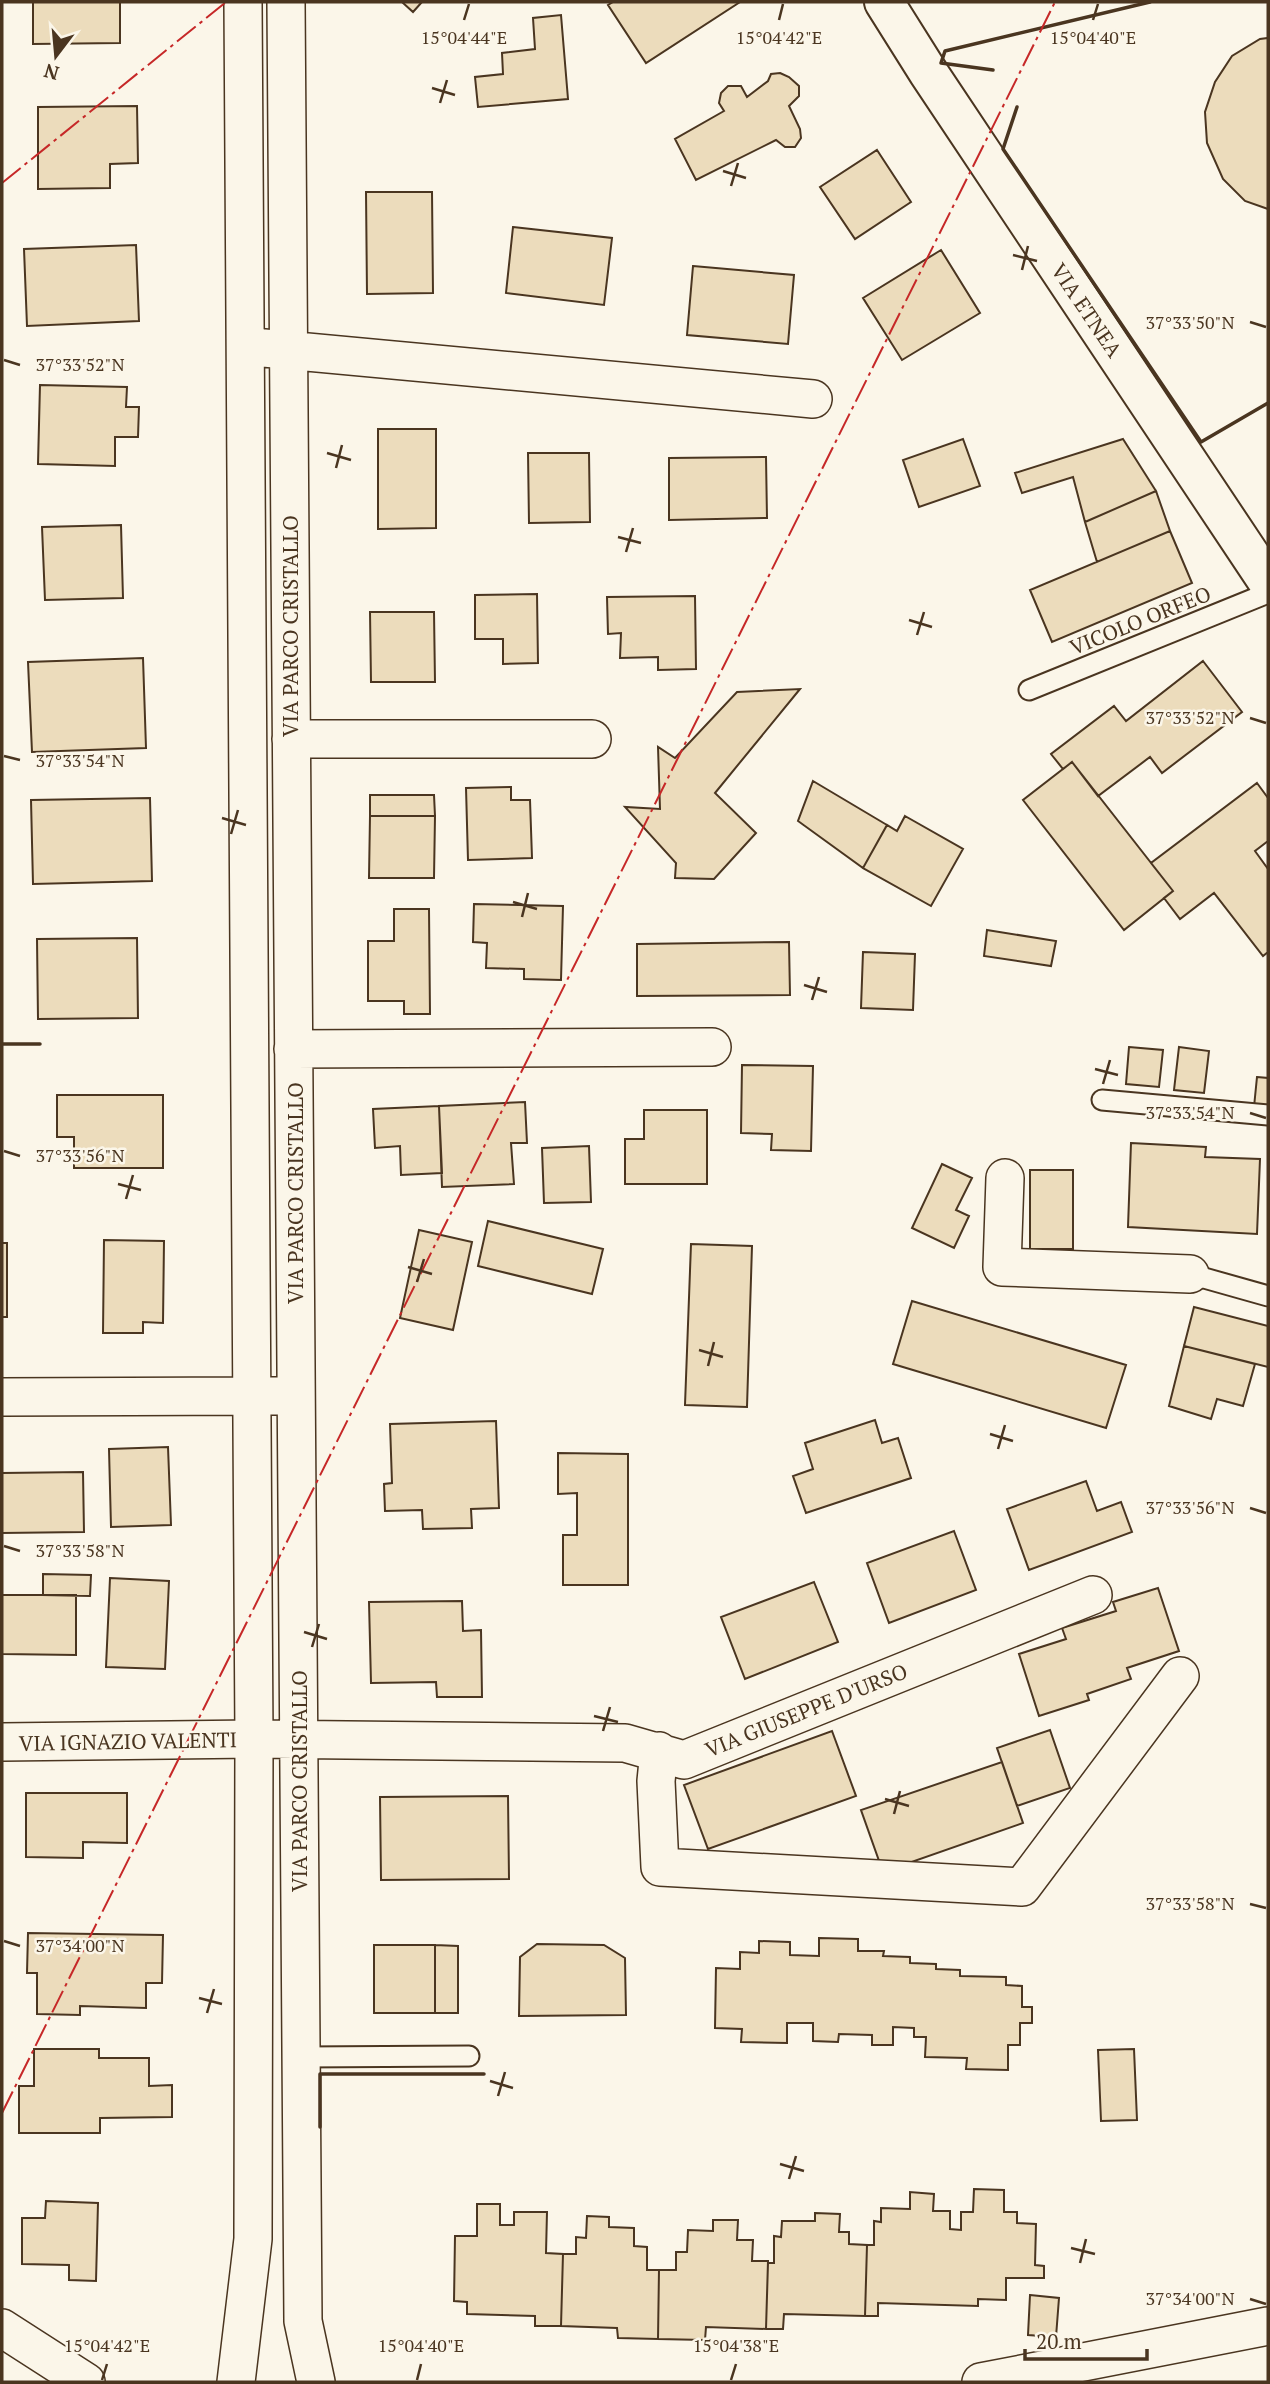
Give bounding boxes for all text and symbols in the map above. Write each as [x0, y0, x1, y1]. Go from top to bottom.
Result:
north arrow [21, 21, 91, 91]
text: 15°04'44"E [421, 25, 507, 49]
text: 15°04'42"E [736, 25, 822, 49]
text: 15°04'40"E [1050, 25, 1136, 49]
text: N [40, 59, 62, 87]
street label: VIA ETNEA [1045, 257, 1129, 363]
text: 37°33'50"N [1145, 310, 1235, 334]
text: 37°33'52"N [35, 352, 125, 376]
street label: VIA PARCO CRISTALLO [276, 515, 304, 737]
street label: VICOLO ORFEO [1065, 579, 1215, 661]
text: 37°33'52"N [1145, 705, 1235, 729]
text: 37°33'54"N [35, 748, 125, 772]
street label: VIA PARCO CRISTALLO [281, 1082, 309, 1304]
text: 37°33'54"N [1145, 1100, 1235, 1124]
text: 37°33'56"N [35, 1143, 125, 1167]
text: 37°33'56"N [1145, 1495, 1235, 1519]
text: 37°33'58"N [35, 1538, 125, 1562]
street label: VIA GIUSEPPE D'URSO [701, 1657, 911, 1763]
street label: VIA PARCO CRISTALLO [285, 1670, 313, 1892]
street label: VIA IGNAZIO VALENTI [19, 1725, 237, 1757]
text: 37°33'58"N [1145, 1891, 1235, 1915]
text: 37°34'00"N [35, 1933, 125, 1957]
text: 37°34'00"N [1145, 2286, 1235, 2310]
scale bar [1025, 2318, 1148, 2362]
text: 20 m [1036, 2327, 1082, 2355]
text: 15°04'42"E [64, 2333, 150, 2357]
text: 15°04'40"E [378, 2333, 464, 2357]
text: 15°04'38"E [693, 2333, 779, 2357]

